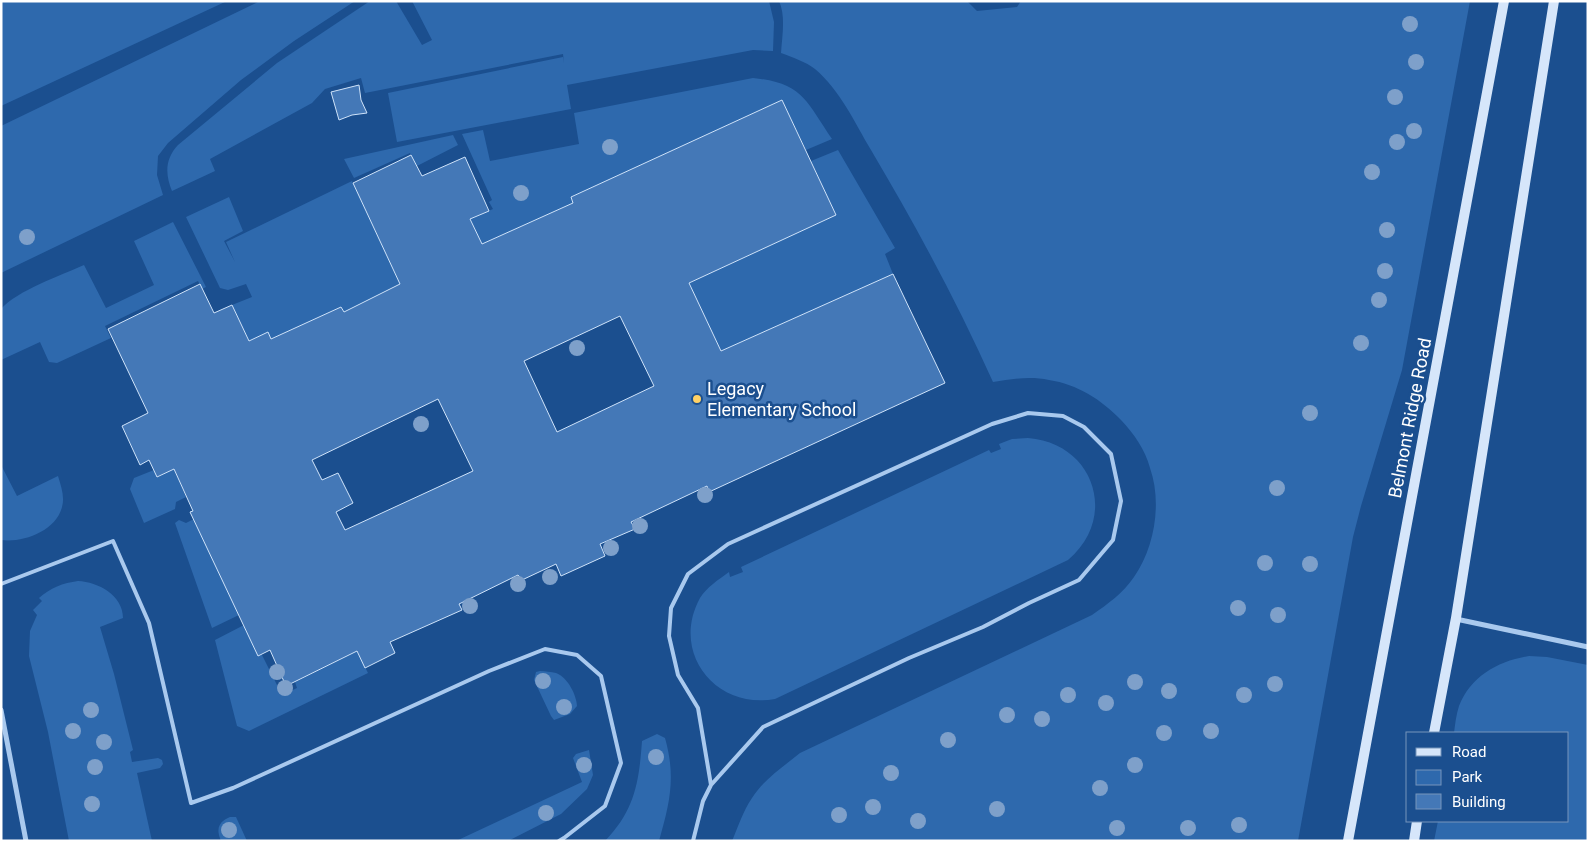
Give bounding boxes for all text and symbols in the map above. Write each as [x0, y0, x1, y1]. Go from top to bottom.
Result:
street label: Belmont Ridge Road [1384, 336, 1435, 500]
place label: Legacy Elementary School [707, 378, 856, 420]
marker: Legacy Elementary School [691, 393, 703, 405]
legend [1406, 732, 1569, 822]
text: Road [1452, 743, 1486, 761]
text: Park [1452, 768, 1483, 786]
text: Building [1452, 793, 1506, 811]

